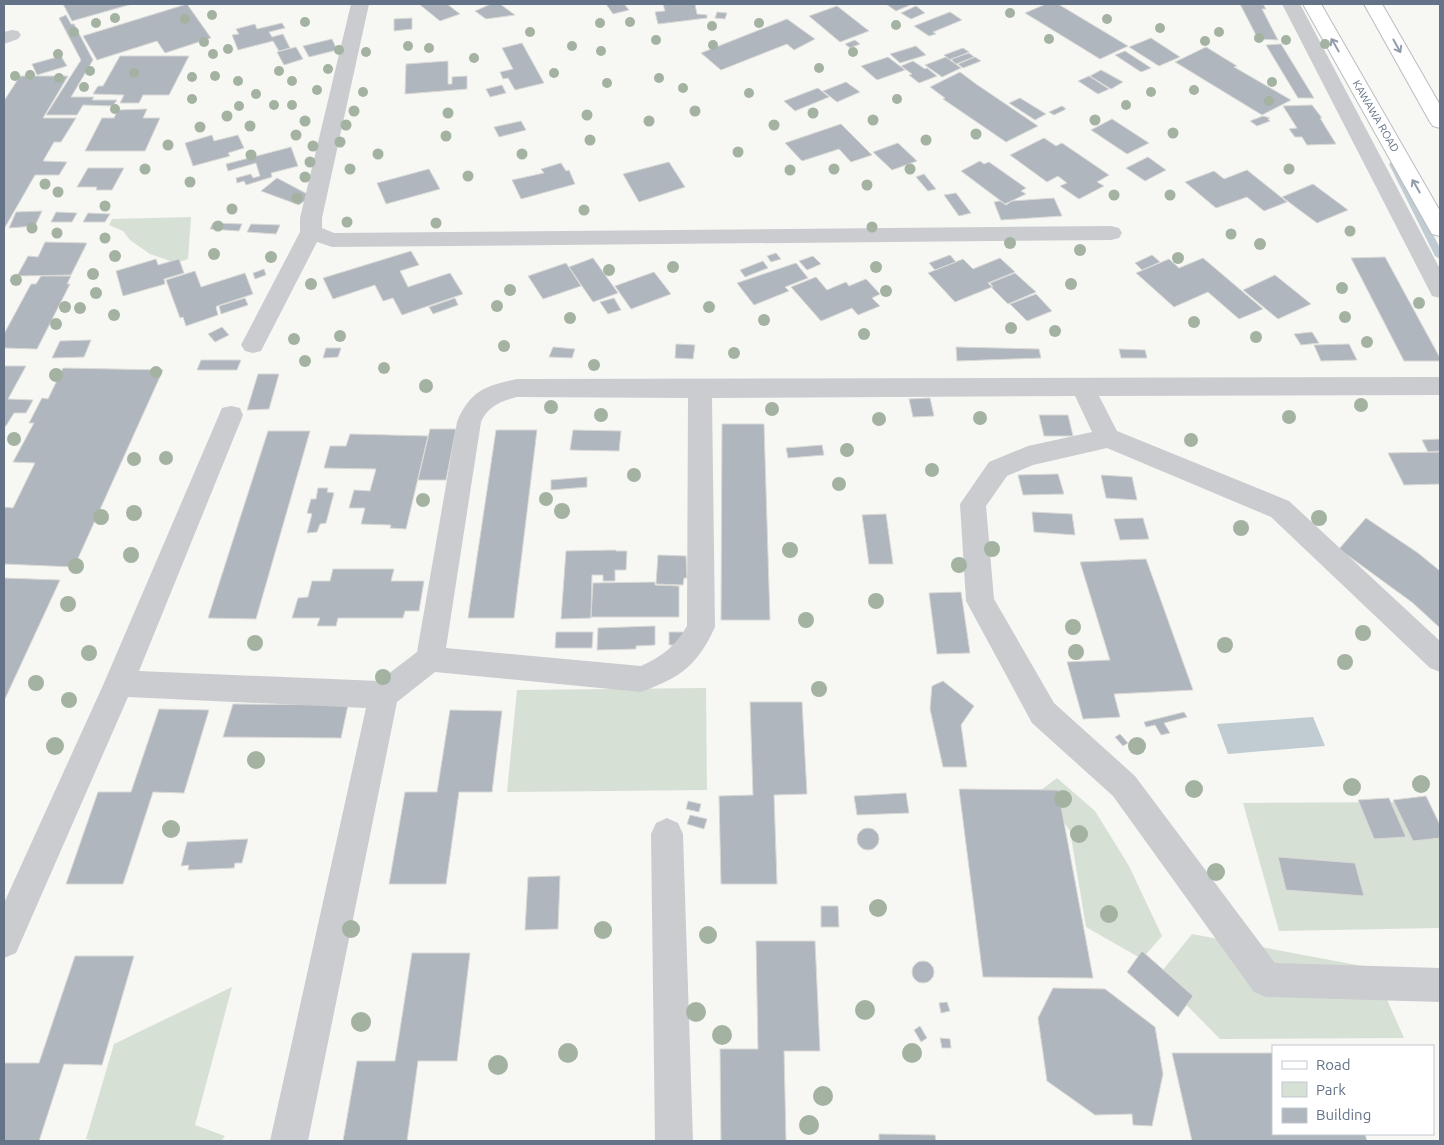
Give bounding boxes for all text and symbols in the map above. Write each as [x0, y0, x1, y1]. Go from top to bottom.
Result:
one-way arrow [1330, 39, 1340, 53]
one-way arrow [1392, 39, 1402, 53]
street label: KAWAWA ROAD [1351, 78, 1402, 154]
one-way arrow [1411, 179, 1421, 194]
legend [1272, 1045, 1434, 1135]
text: Road [1316, 1056, 1351, 1073]
text: Park [1316, 1081, 1346, 1098]
text: Building [1316, 1106, 1371, 1123]

